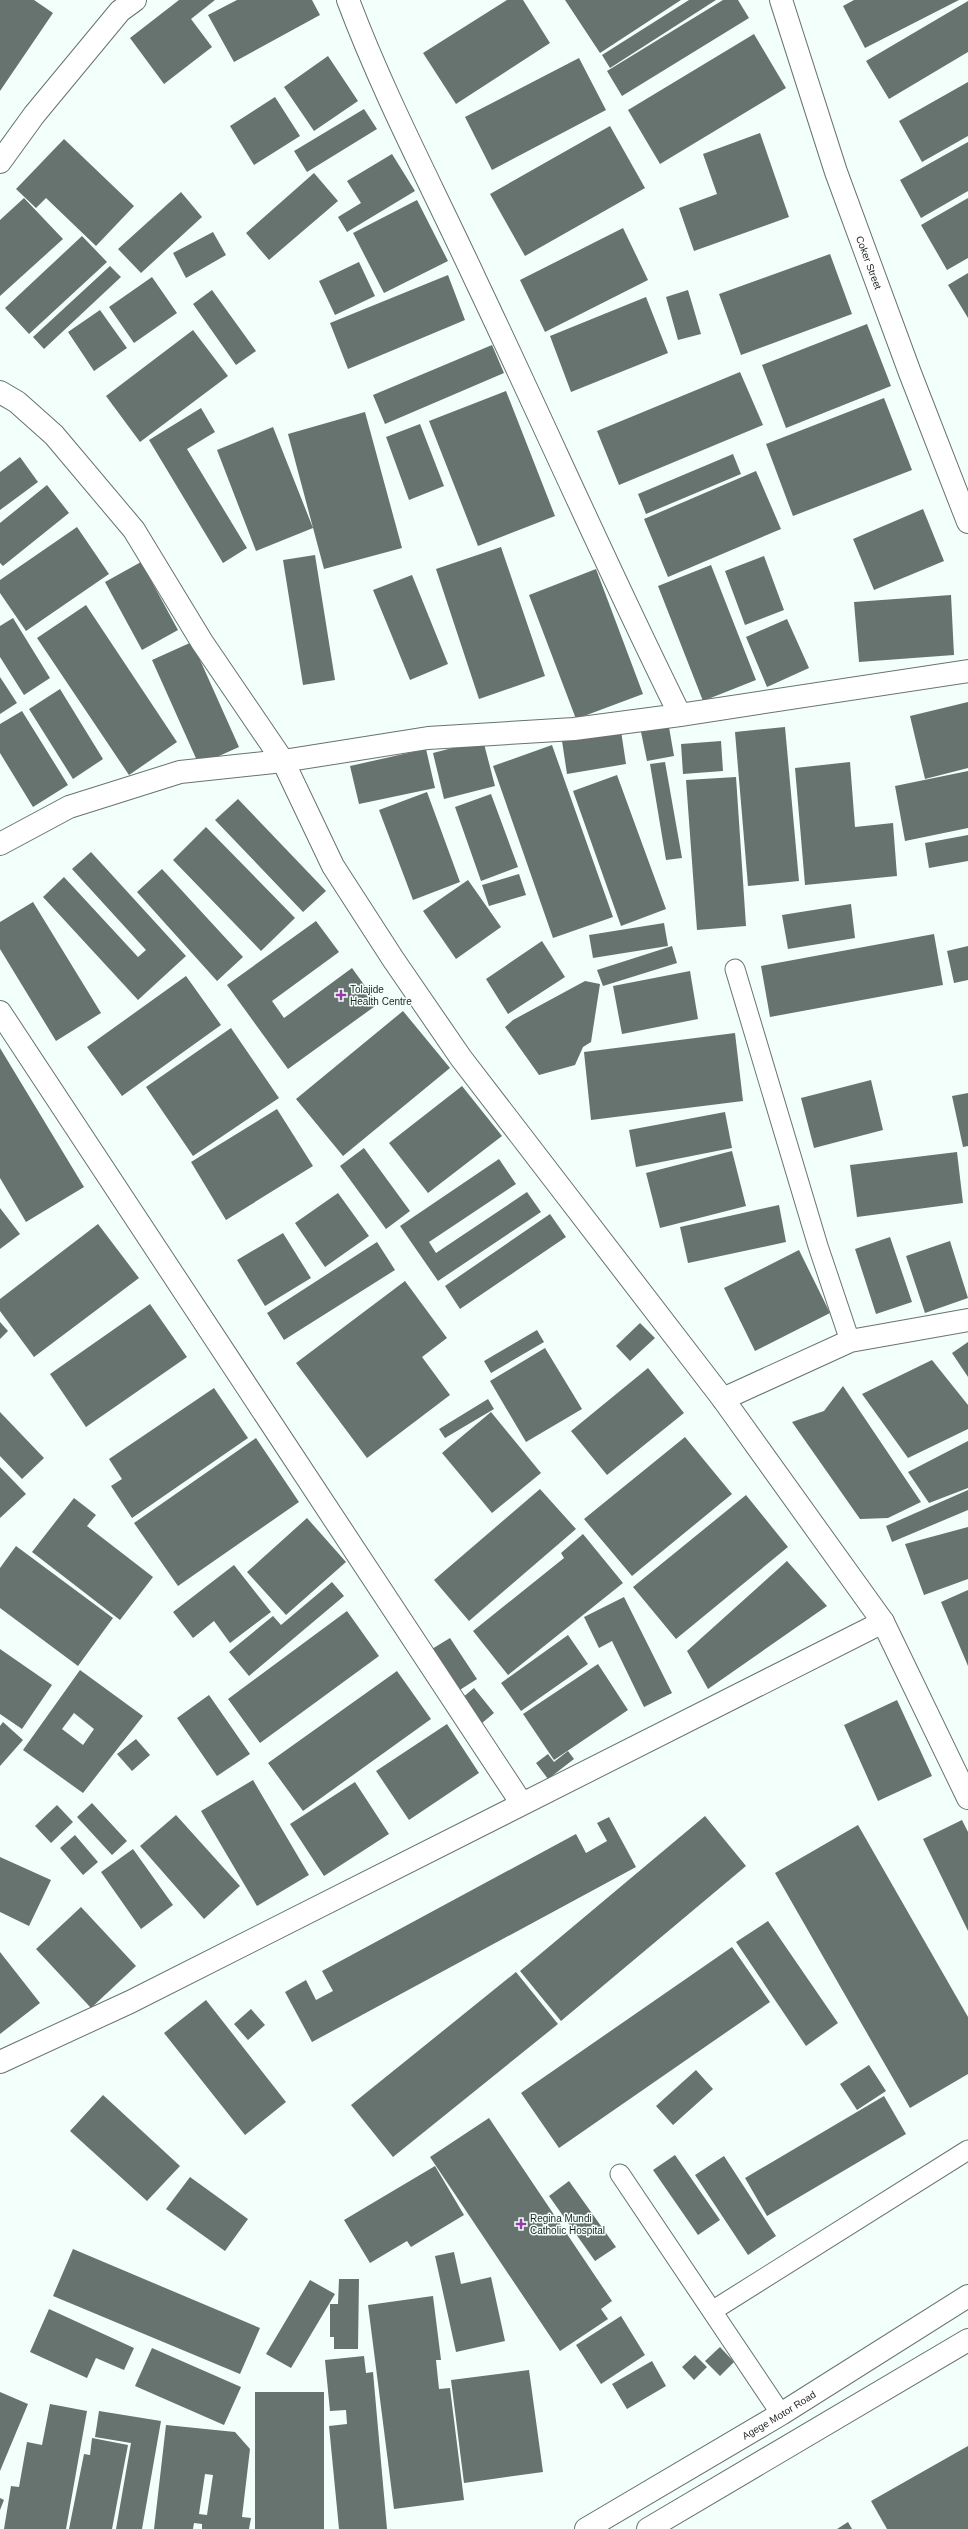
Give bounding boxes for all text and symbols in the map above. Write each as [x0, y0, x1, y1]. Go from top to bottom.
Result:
street label: Coker Street [854, 234, 884, 291]
place label: Tolajide Health Centre [350, 984, 412, 1007]
marker: Tolajide Health Centre [335, 989, 347, 1001]
place label: Regina Mundi Catholic Hospital [530, 2213, 605, 2236]
marker: Regina Mundi Catholic Hospital [515, 2218, 527, 2230]
street label: Agege Motor Road [740, 2389, 818, 2442]

